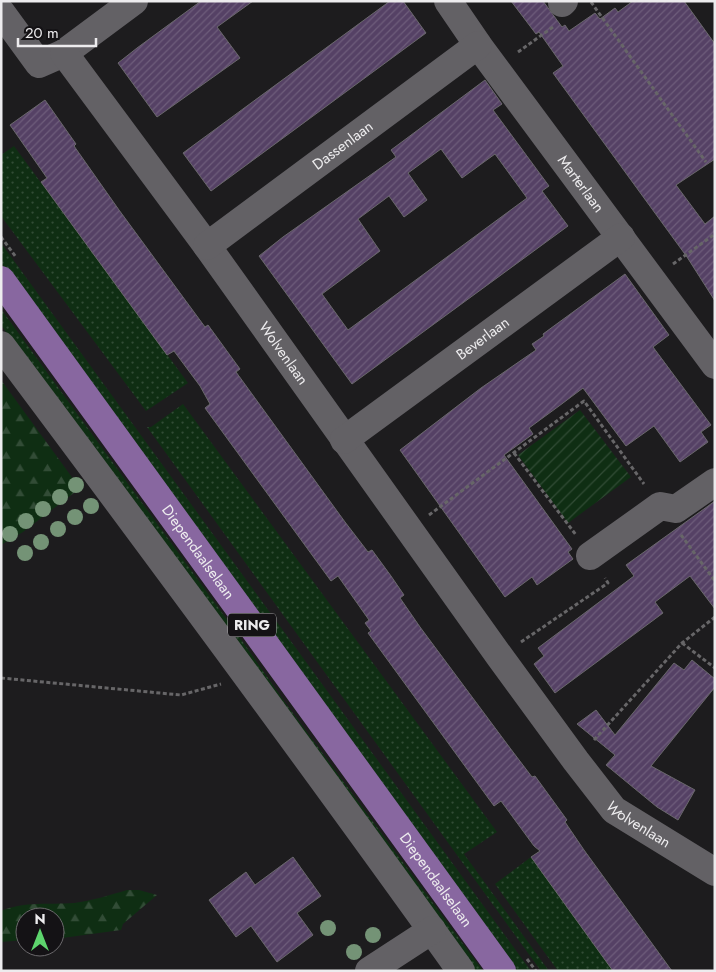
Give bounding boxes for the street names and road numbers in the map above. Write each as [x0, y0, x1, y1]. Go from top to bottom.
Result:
street label: Dassenlaan [308, 115, 378, 175]
street label: Marterlaan [552, 150, 610, 217]
street label: Beverlaan [452, 311, 514, 365]
street label: Wolvenlaan [253, 317, 314, 389]
street label: Diependaalselaan [156, 500, 240, 604]
road number: RING [228, 614, 276, 636]
street label: Wolvenlaan [600, 797, 675, 853]
street label: Diependaalselaan [394, 828, 478, 932]

